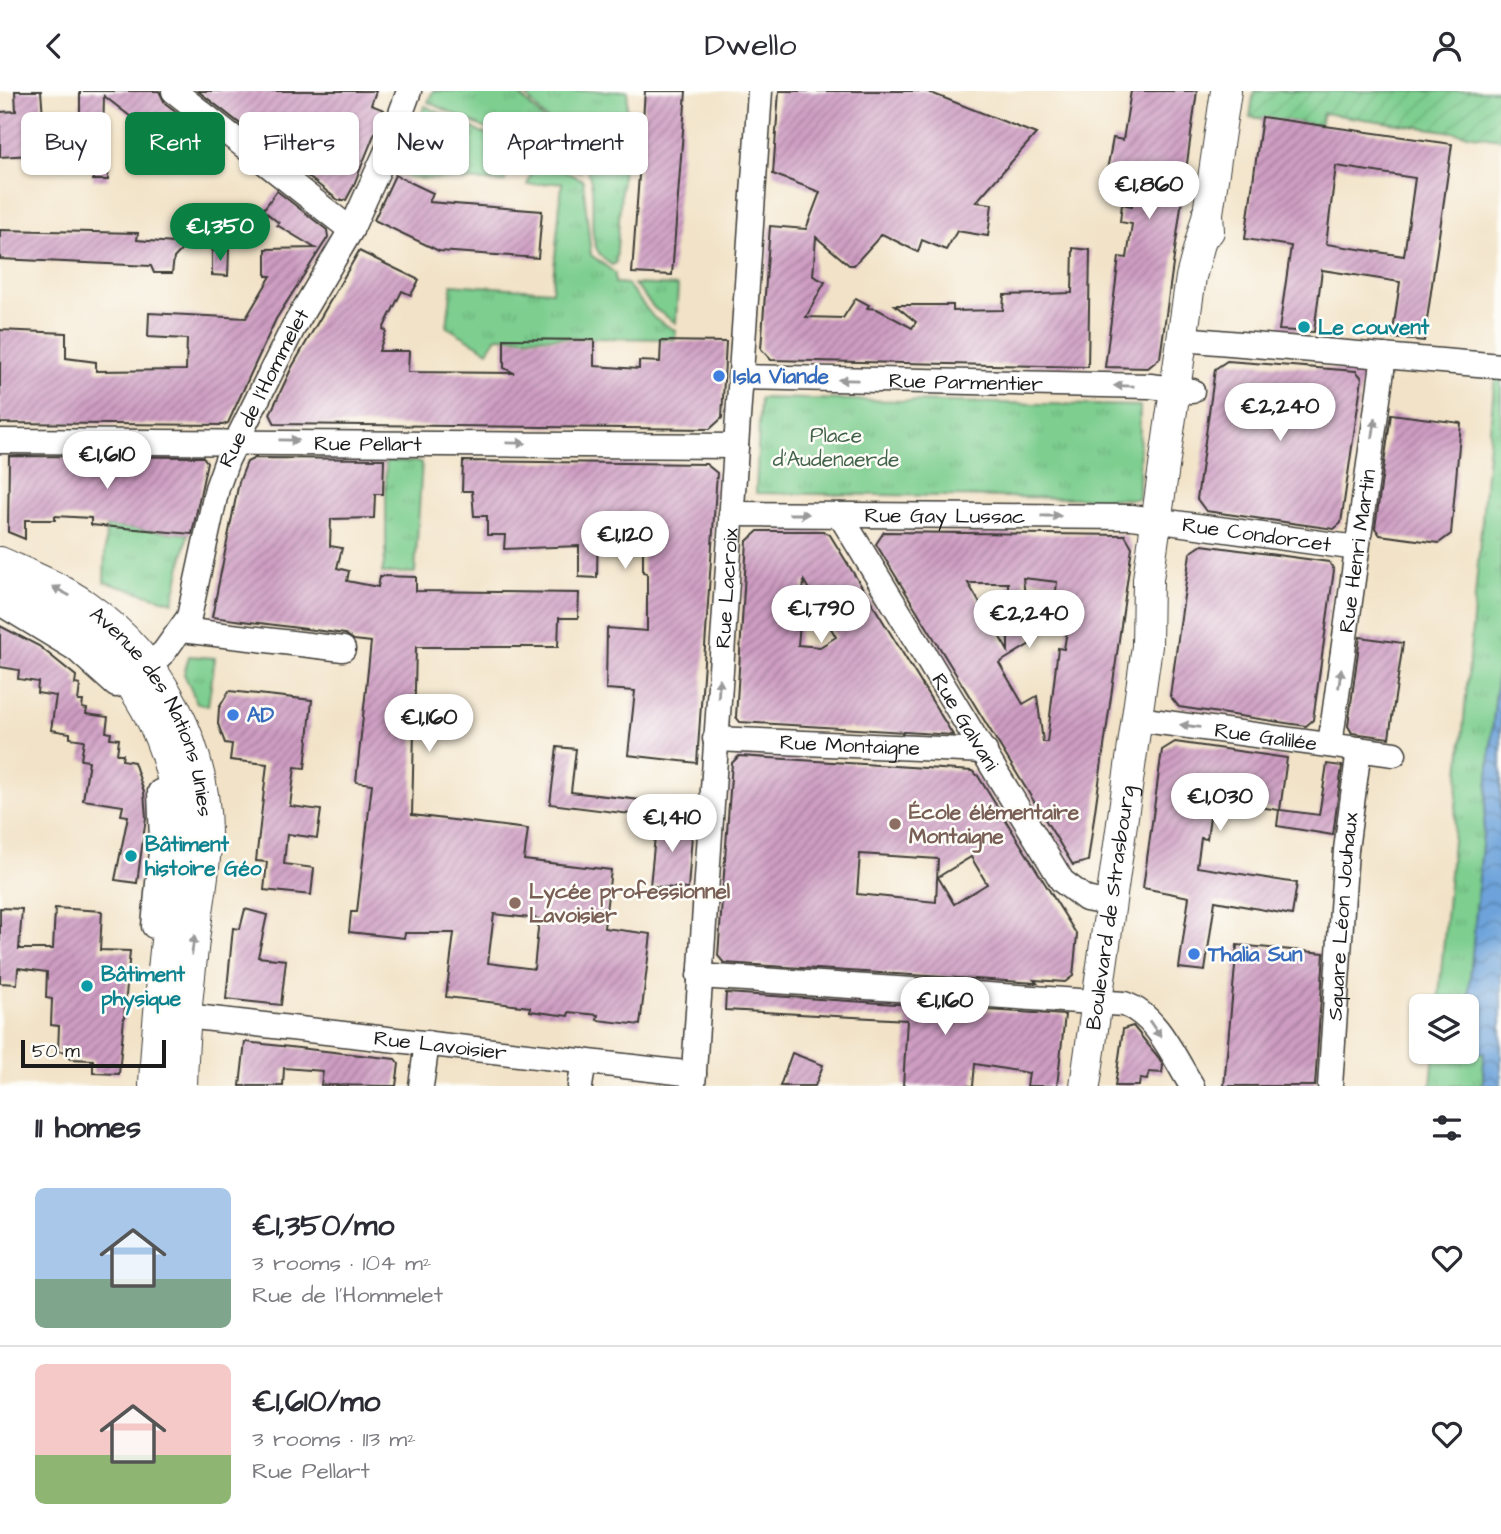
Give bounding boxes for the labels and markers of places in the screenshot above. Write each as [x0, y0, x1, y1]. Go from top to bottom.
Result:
pin: €1,860 [1092, 162, 1206, 221]
pin: €1,350 [163, 204, 277, 263]
place label: Le couvent [1318, 313, 1430, 342]
marker: Le couvent [1296, 319, 1312, 335]
place label: Isla Viande [733, 362, 829, 391]
marker: Isla Viande [711, 368, 727, 384]
pin: €2,240 [1223, 383, 1337, 443]
pin: €1,610 [50, 431, 164, 491]
pin: €1,120 [568, 511, 682, 571]
pin: €1,790 [764, 585, 878, 645]
pin: €2,240 [972, 591, 1086, 650]
pin: €1,160 [372, 695, 486, 754]
place label: AD [247, 701, 274, 730]
marker: AD [225, 707, 241, 723]
pin: €1,030 [1163, 773, 1277, 833]
pin: €1,410 [615, 795, 729, 854]
place label: École élémentaire Montaigne [909, 798, 1080, 853]
marker: École élémentaire Montaigne [887, 816, 903, 832]
place label: Bâtiment histoire Géo [145, 830, 262, 883]
marker: Bâtiment histoire Géo [123, 848, 139, 864]
place label: Lycée professionnel Lavoisier [529, 877, 731, 930]
marker: Lycée professionnel Lavoisier [507, 895, 523, 911]
place label: Thalia Sun [1207, 940, 1303, 969]
marker: Thalia Sun [1186, 946, 1202, 962]
place label: Bâtiment physique [101, 960, 185, 1016]
pin: €1,160 [888, 977, 1002, 1037]
marker: Bâtiment physique [79, 978, 95, 994]

